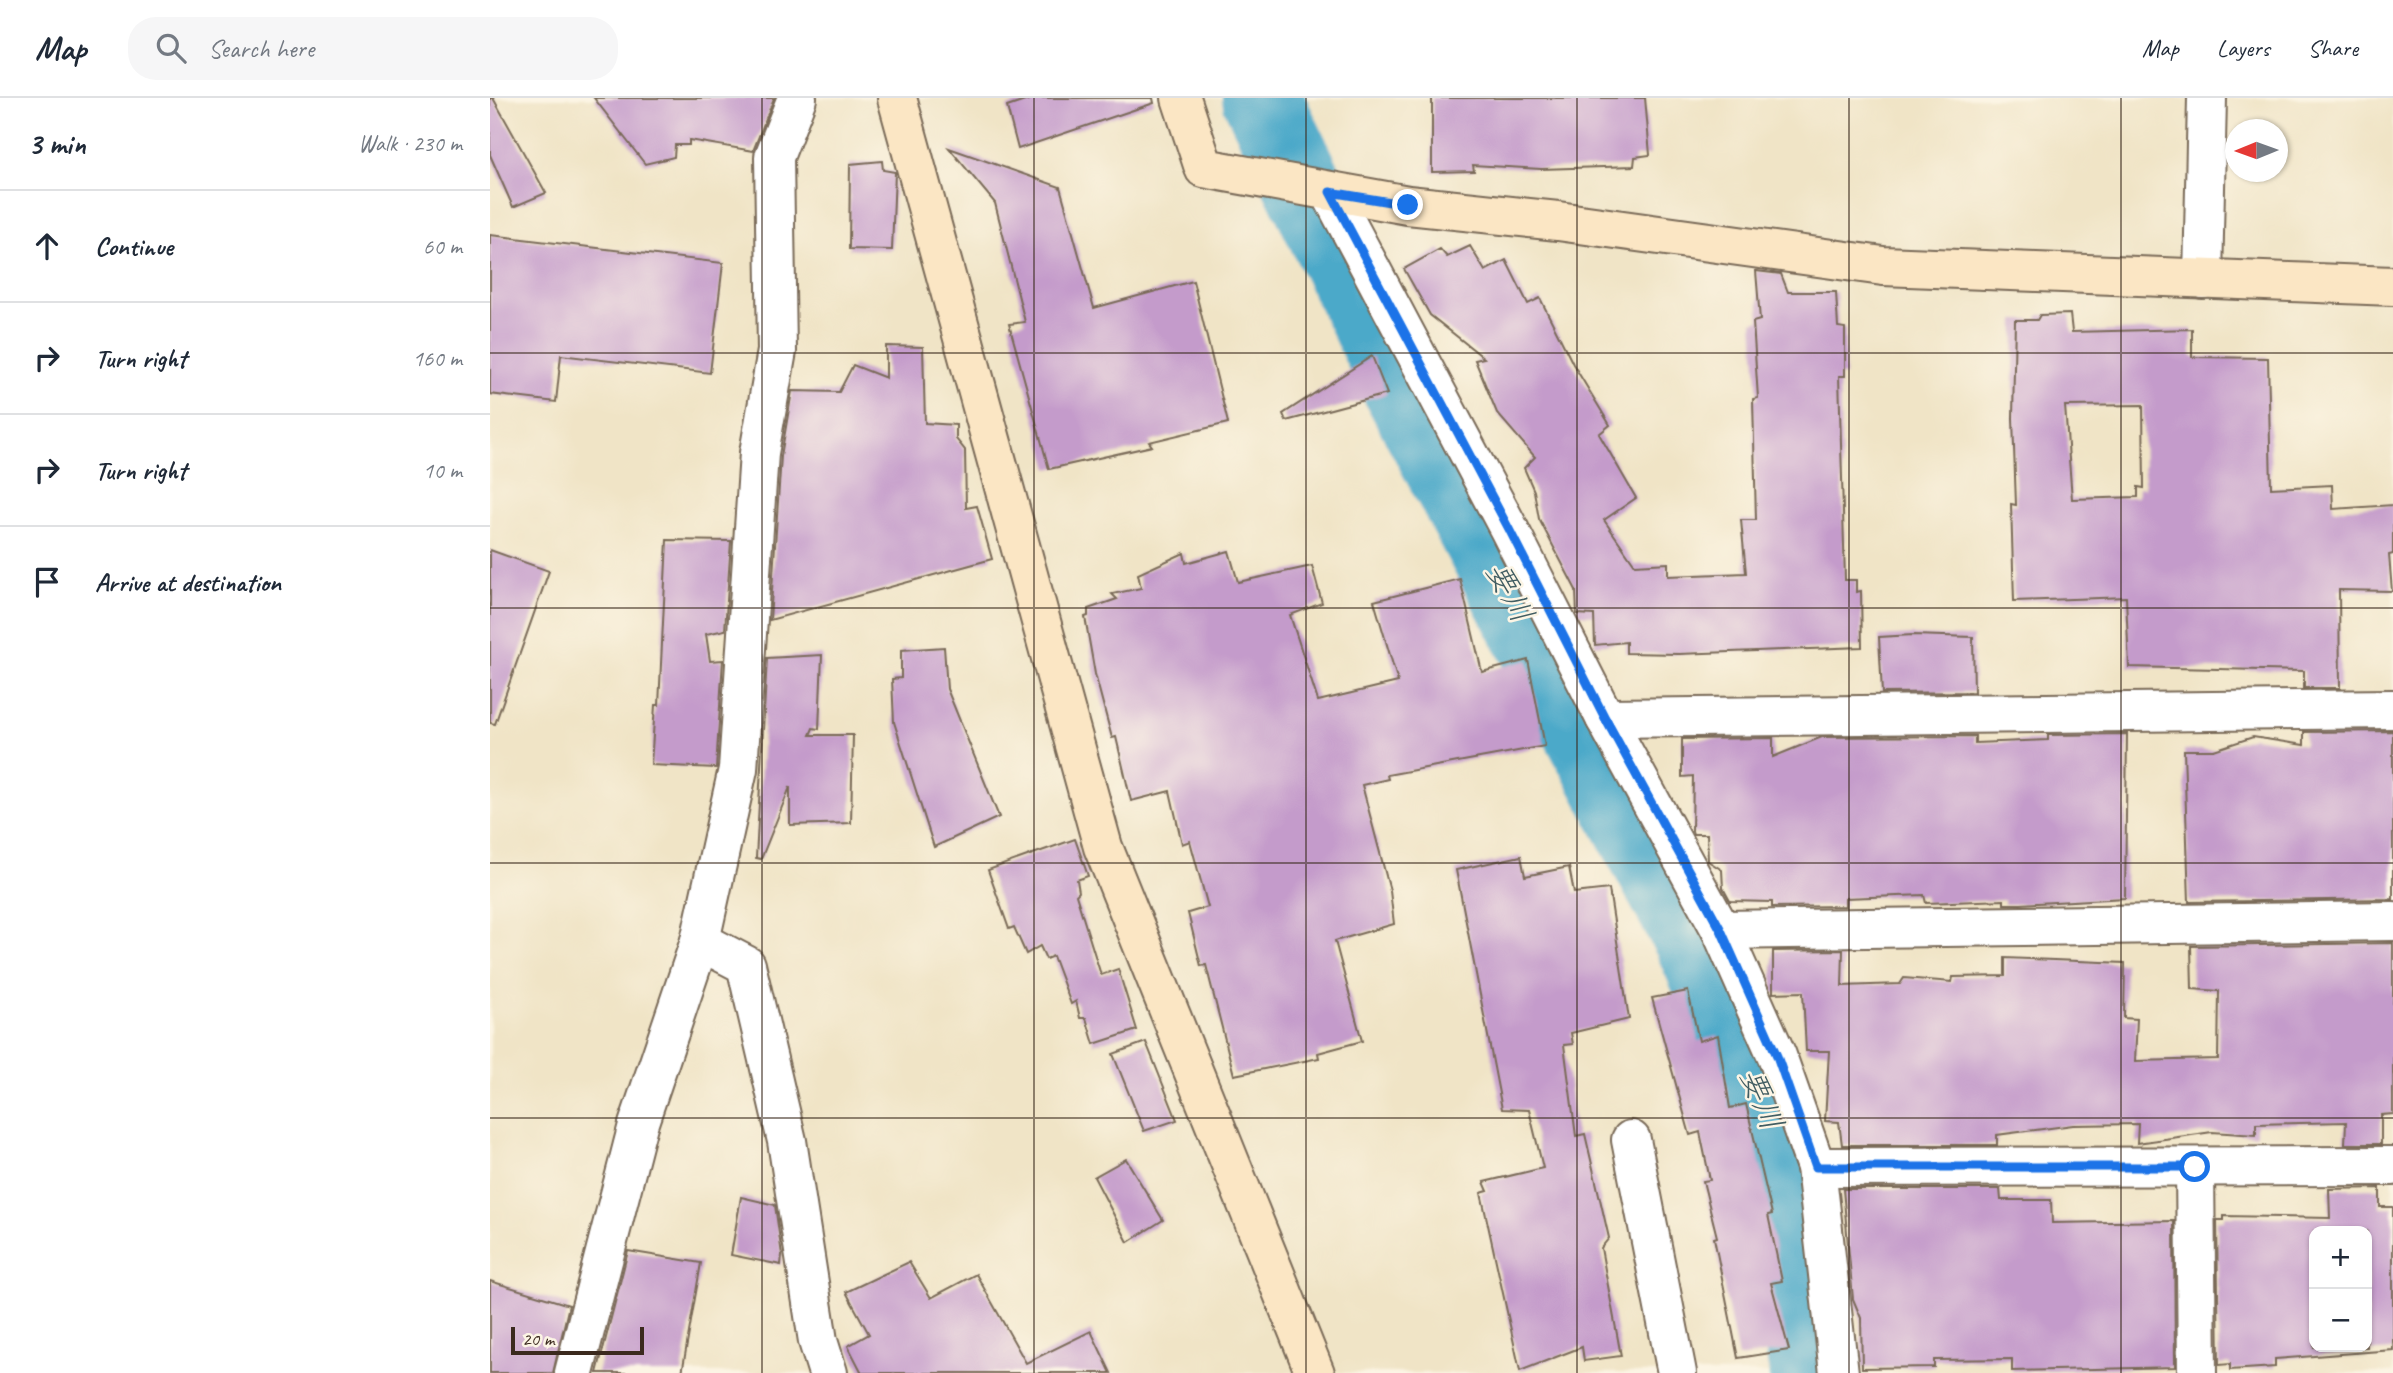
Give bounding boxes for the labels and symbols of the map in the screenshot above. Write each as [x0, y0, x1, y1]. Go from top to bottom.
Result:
north arrow [2225, 119, 2288, 182]
route end [1392, 189, 1423, 220]
water label: 要川 [1477, 554, 1543, 630]
water label: 要川 [1731, 1062, 1793, 1136]
route start [2179, 1151, 2210, 1182]
scale bar [511, 1324, 644, 1356]

